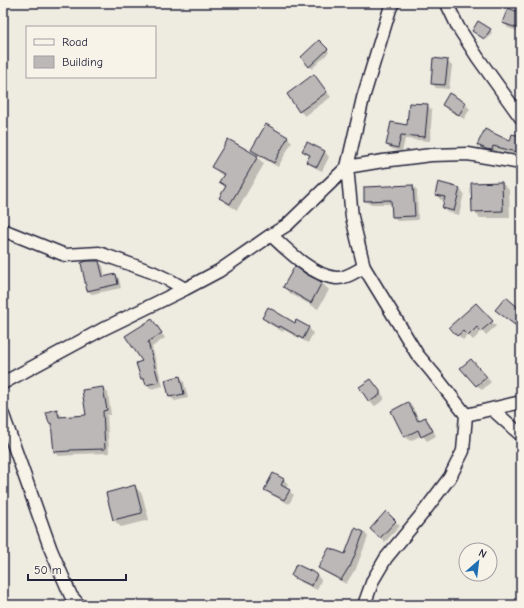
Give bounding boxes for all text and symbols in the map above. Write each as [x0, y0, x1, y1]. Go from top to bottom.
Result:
legend [26, 26, 156, 78]
text: Road [62, 35, 88, 49]
text: Building [62, 55, 103, 69]
north arrow [458, 542, 498, 582]
text: N [476, 546, 489, 561]
scale bar [28, 556, 126, 582]
text: 50 m [34, 563, 62, 577]

